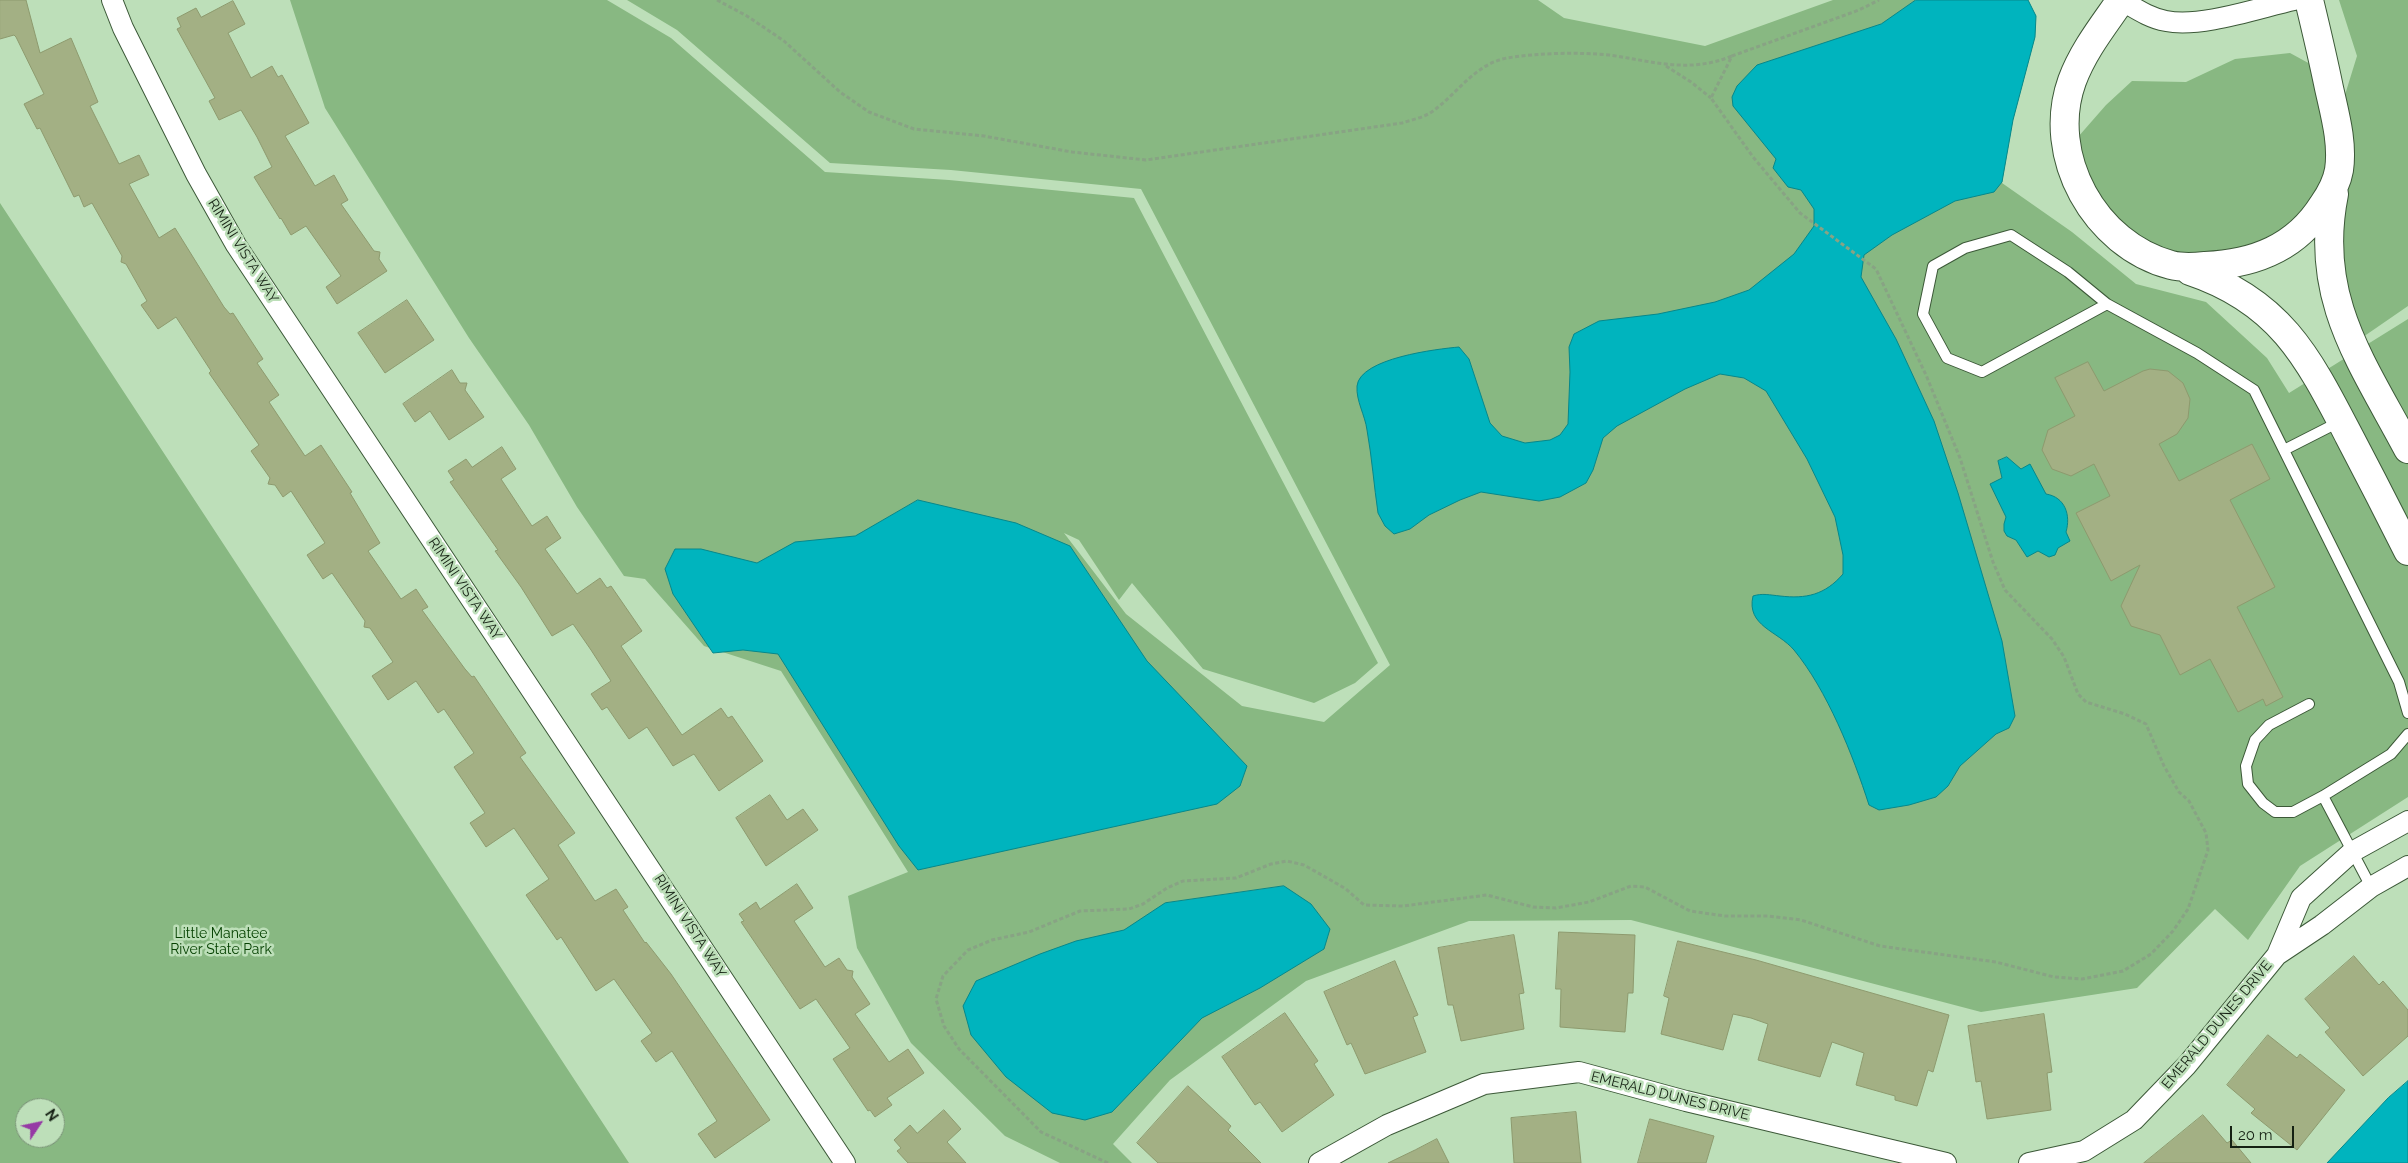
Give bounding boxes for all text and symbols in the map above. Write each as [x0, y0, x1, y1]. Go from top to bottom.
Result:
street label: RIMINI VISTA WAY [204, 196, 282, 306]
street label: RIMINI VISTA WAY [425, 535, 505, 643]
street label: RIMINI VISTA WAY [650, 871, 730, 981]
park label: Little Manatee River State Park [170, 926, 272, 959]
street label: EMERALD DUNES DRIVE [2158, 957, 2276, 1093]
street label: EMERALD DUNES DRIVE [1589, 1068, 1751, 1124]
north arrow [15, 1098, 65, 1148]
text: N [42, 1106, 61, 1124]
scale bar [2233, 1116, 2297, 1148]
text: 20 m [2238, 1126, 2273, 1144]

